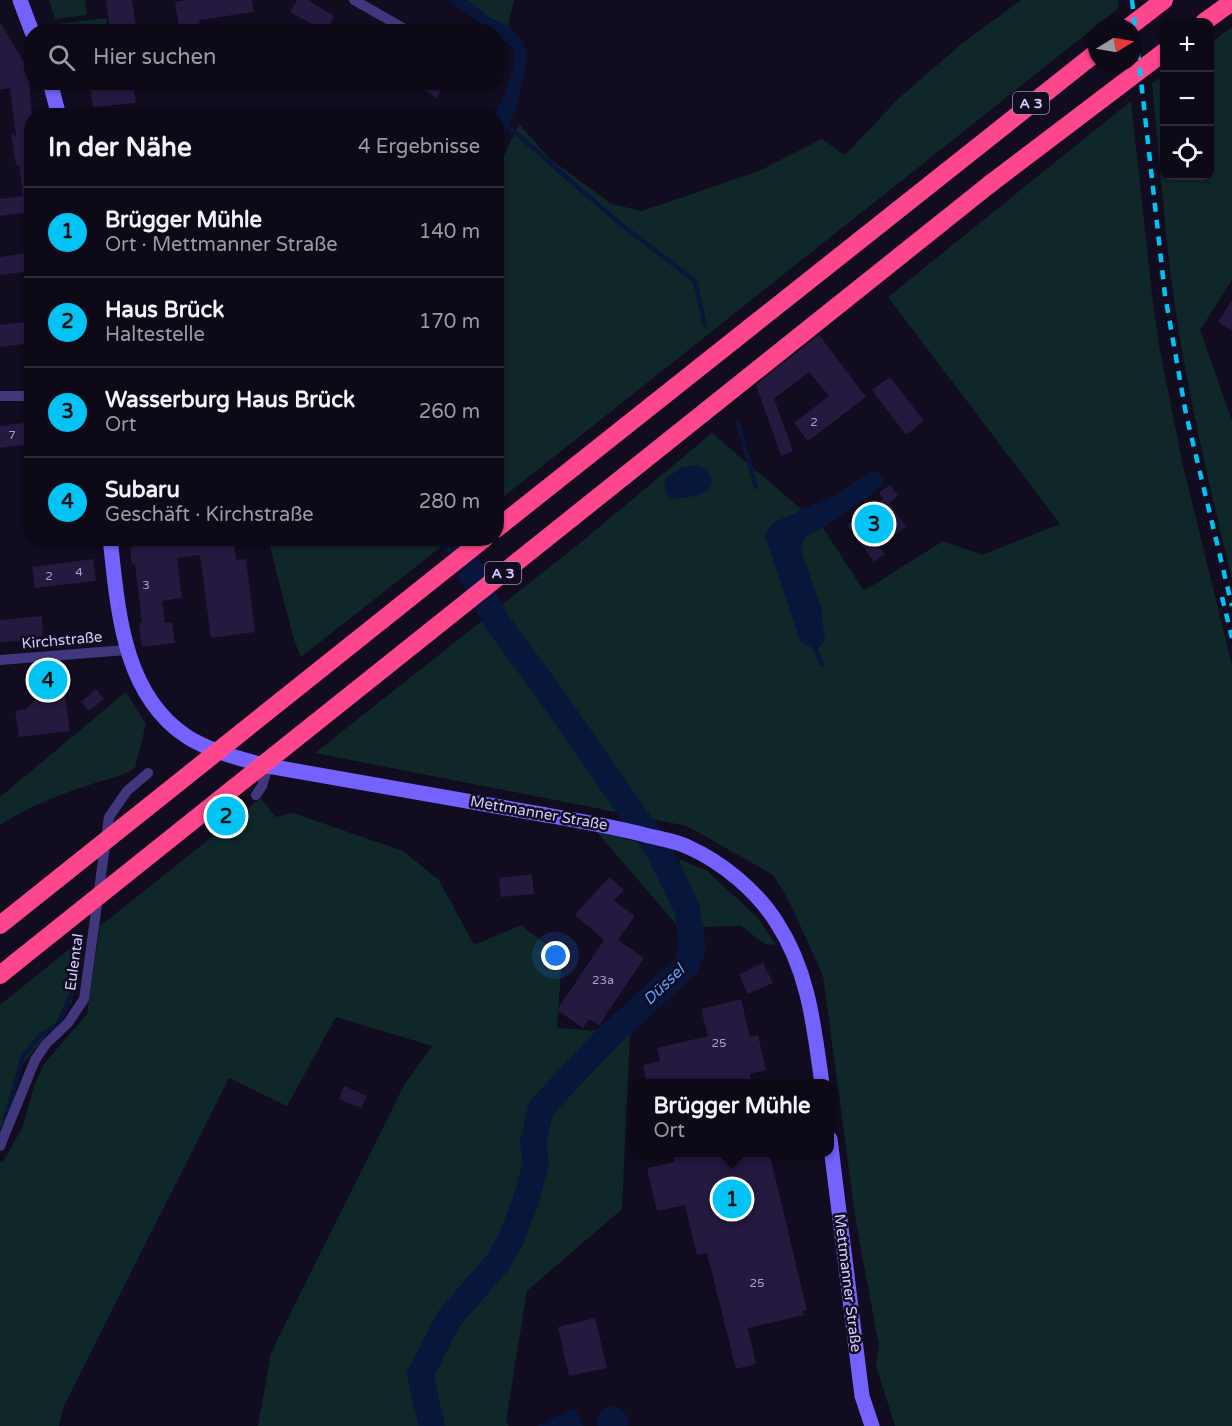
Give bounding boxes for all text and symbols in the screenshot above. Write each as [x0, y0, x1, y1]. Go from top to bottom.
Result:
north arrow [1088, 18, 1142, 72]
map controls [1160, 18, 1214, 180]
button: + [1160, 18, 1214, 72]
search box [24, 24, 504, 90]
icon: search [45, 41, 78, 74]
text: Hier suchen [93, 44, 216, 70]
button: − [1160, 72, 1214, 126]
road number: A 3 [1013, 92, 1049, 114]
button: locate [1160, 126, 1214, 180]
text: In der Nähe [48, 132, 192, 163]
text: 4 Ergebnisse [358, 135, 480, 159]
text: Brügger Mühle [105, 207, 262, 233]
text: 1 [61, 220, 74, 244]
text: 140 m [419, 220, 480, 244]
text: Ort · Mettmanner Straße [105, 233, 338, 257]
text: Haus Brück [105, 297, 224, 323]
text: 2 [61, 310, 74, 334]
text: 170 m [419, 310, 480, 334]
text: Haltestelle [105, 323, 205, 347]
text: Wasserburg Haus Brück [105, 387, 355, 413]
text: 3 [61, 400, 74, 424]
text: 260 m [419, 400, 480, 424]
text: Ort [105, 413, 136, 437]
house number: 2 [810, 415, 818, 429]
house number: 7 [8, 428, 16, 442]
text: Subaru [105, 477, 180, 503]
text: 4 [61, 490, 74, 514]
text: 280 m [419, 490, 480, 514]
pin: 3 [854, 502, 894, 546]
text: Geschäft · Kirchstraße [105, 503, 314, 527]
road number: A 3 [485, 562, 521, 584]
house number: 4 [75, 565, 83, 579]
house number: 2 [45, 569, 53, 583]
house number: 3 [142, 578, 150, 592]
street label: Kirchstraße [21, 628, 103, 652]
pin: 4 [28, 658, 68, 702]
street label: Mettmanner Straße [469, 792, 609, 834]
pin: 2 [206, 794, 246, 838]
street label: Eulental [61, 932, 87, 992]
your location [541, 941, 570, 970]
water label: Düssel [639, 959, 690, 1010]
house number: 23a [592, 973, 614, 987]
house number: 25 [711, 1036, 727, 1050]
popup [630, 1079, 834, 1157]
text: Brügger Mühle [654, 1093, 810, 1119]
text: Ort [654, 1119, 685, 1143]
pin: 1 [712, 1176, 752, 1222]
street label: Mettmanner Straße [831, 1213, 865, 1353]
house number: 25 [749, 1276, 765, 1290]

